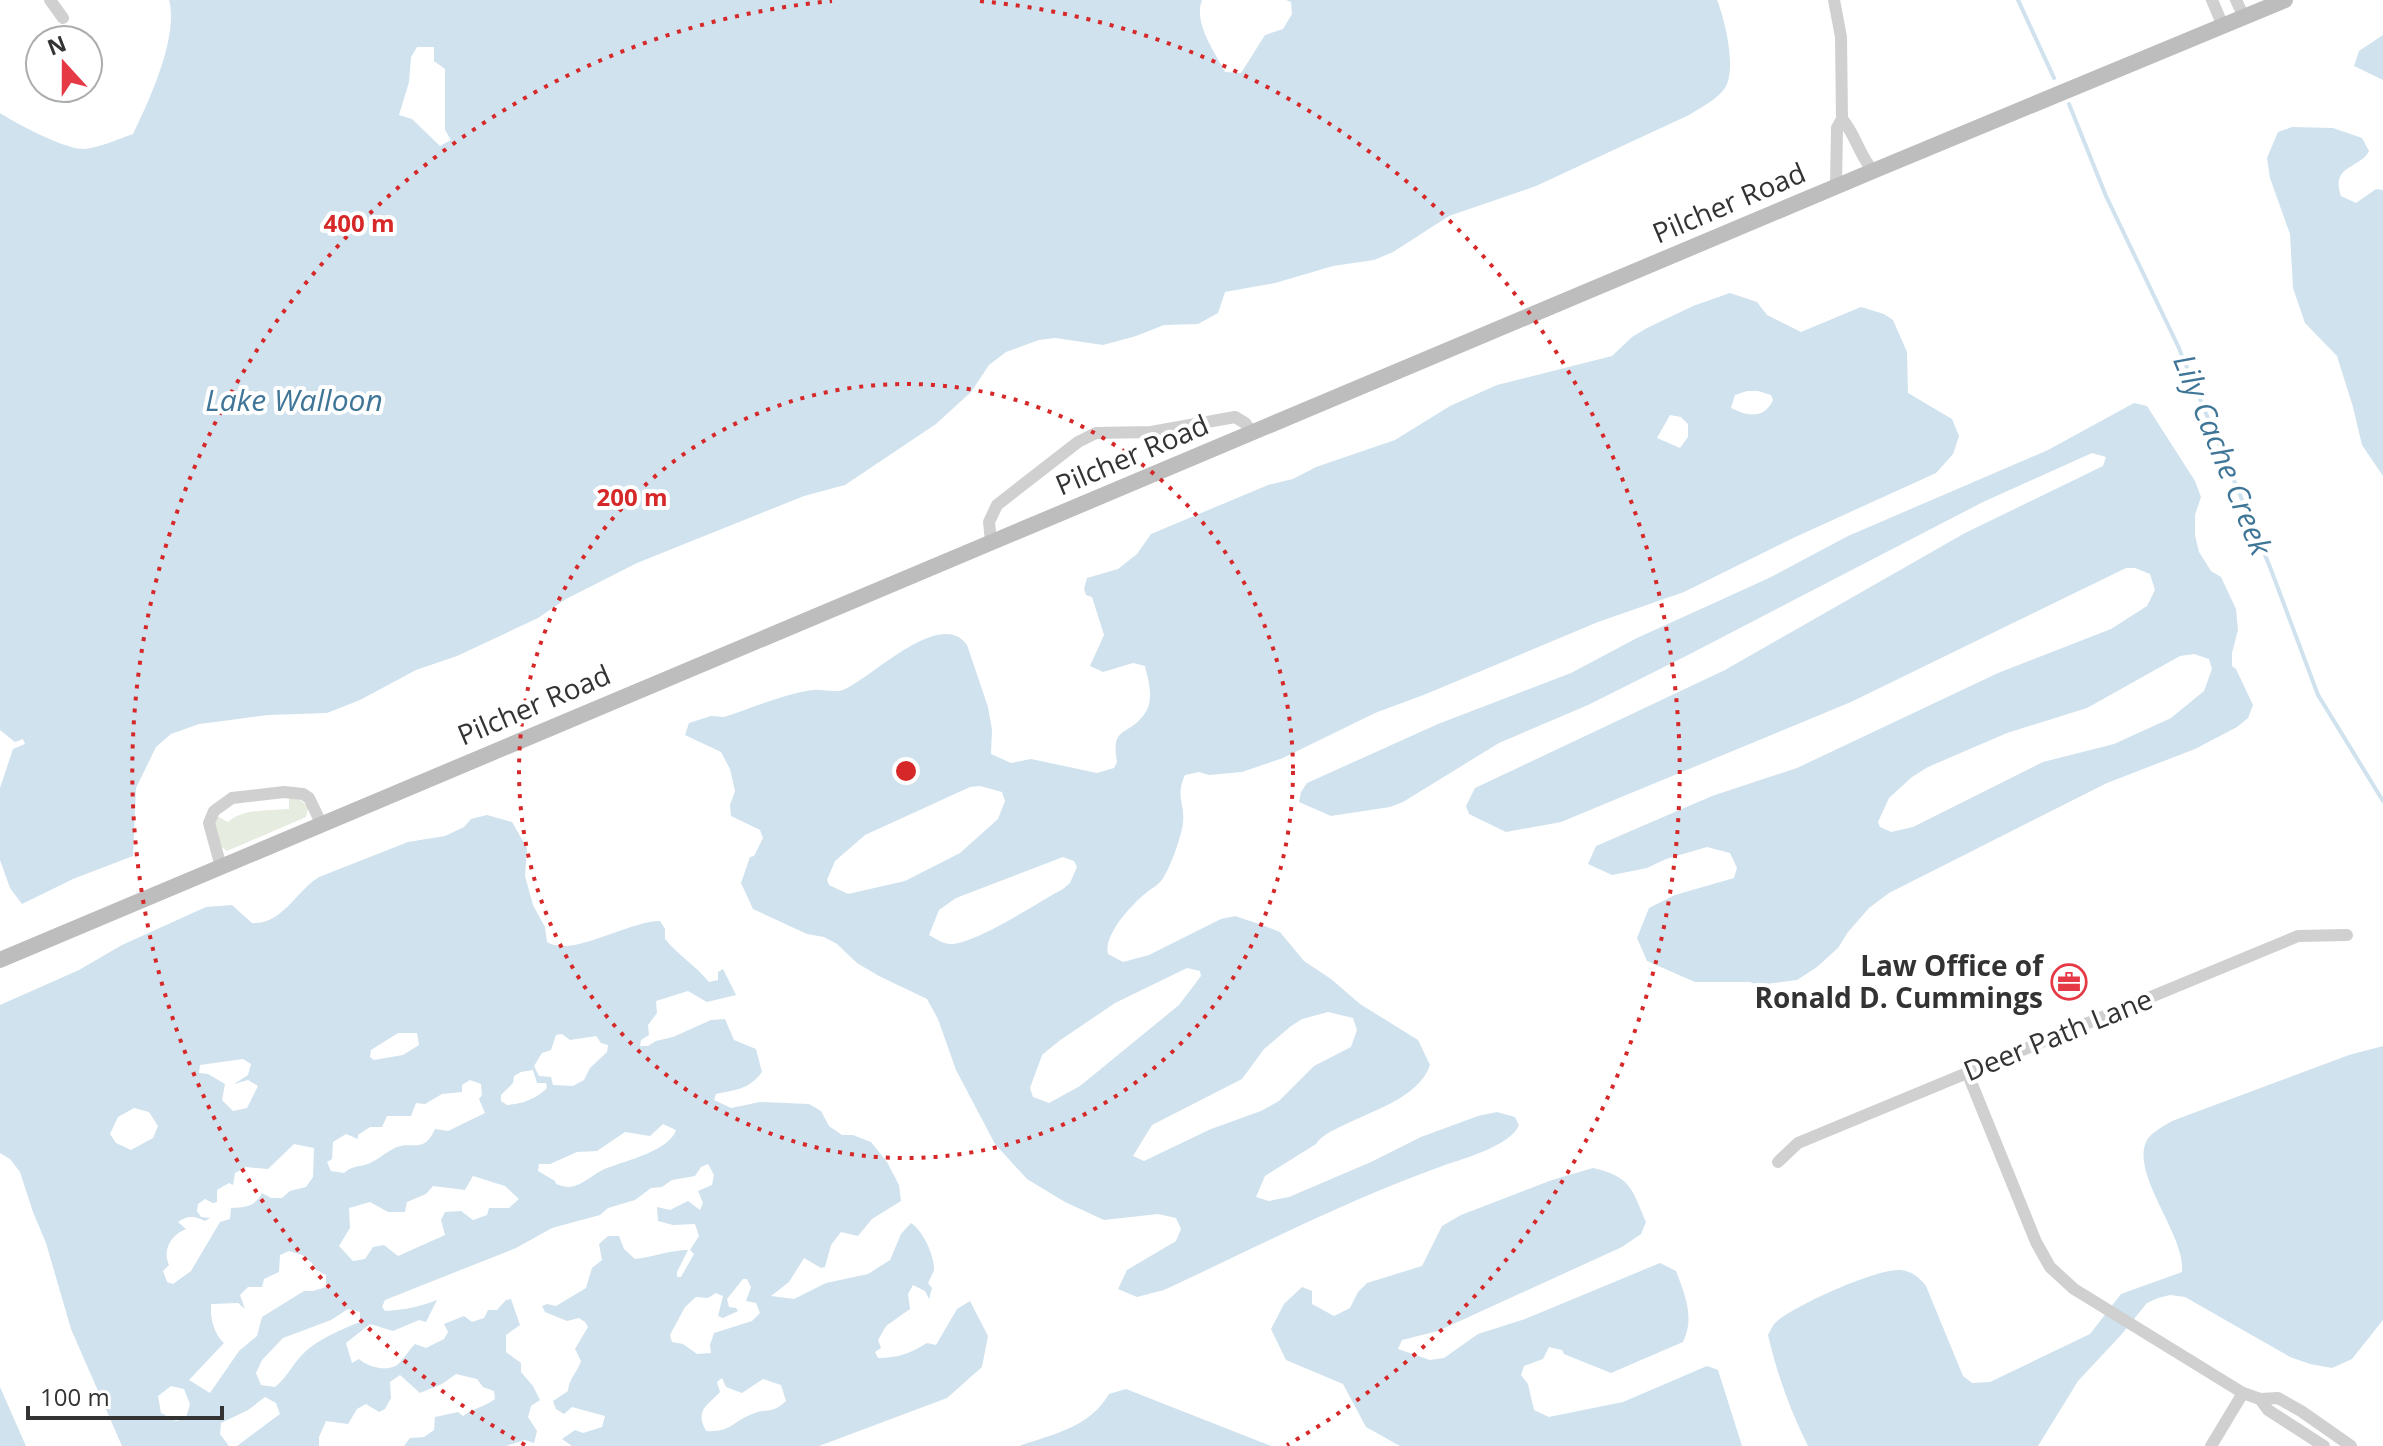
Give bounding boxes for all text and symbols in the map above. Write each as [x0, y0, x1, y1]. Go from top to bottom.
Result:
north arrow [24, 24, 104, 104]
text: N [43, 27, 70, 62]
street label: Pilcher Road [1646, 153, 1811, 251]
text: 400 m [324, 206, 394, 239]
water label: Lily Cache Creek [2164, 348, 2283, 562]
water label: Lake Walloon [205, 379, 383, 420]
street label: Pilcher Road [1049, 405, 1214, 503]
text: 200 m [597, 480, 667, 513]
street label: Pilcher Road [451, 655, 616, 753]
centre of rings [892, 757, 920, 785]
place label: Law Office of Ronald D. Cummings [1754, 946, 2045, 1016]
office icon: Law Office of Ronald D. Cummings [2050, 963, 2088, 1001]
street label: Deer Path Lane [1958, 979, 2158, 1089]
scale bar [28, 1370, 222, 1420]
text: 100 m [40, 1380, 110, 1413]

